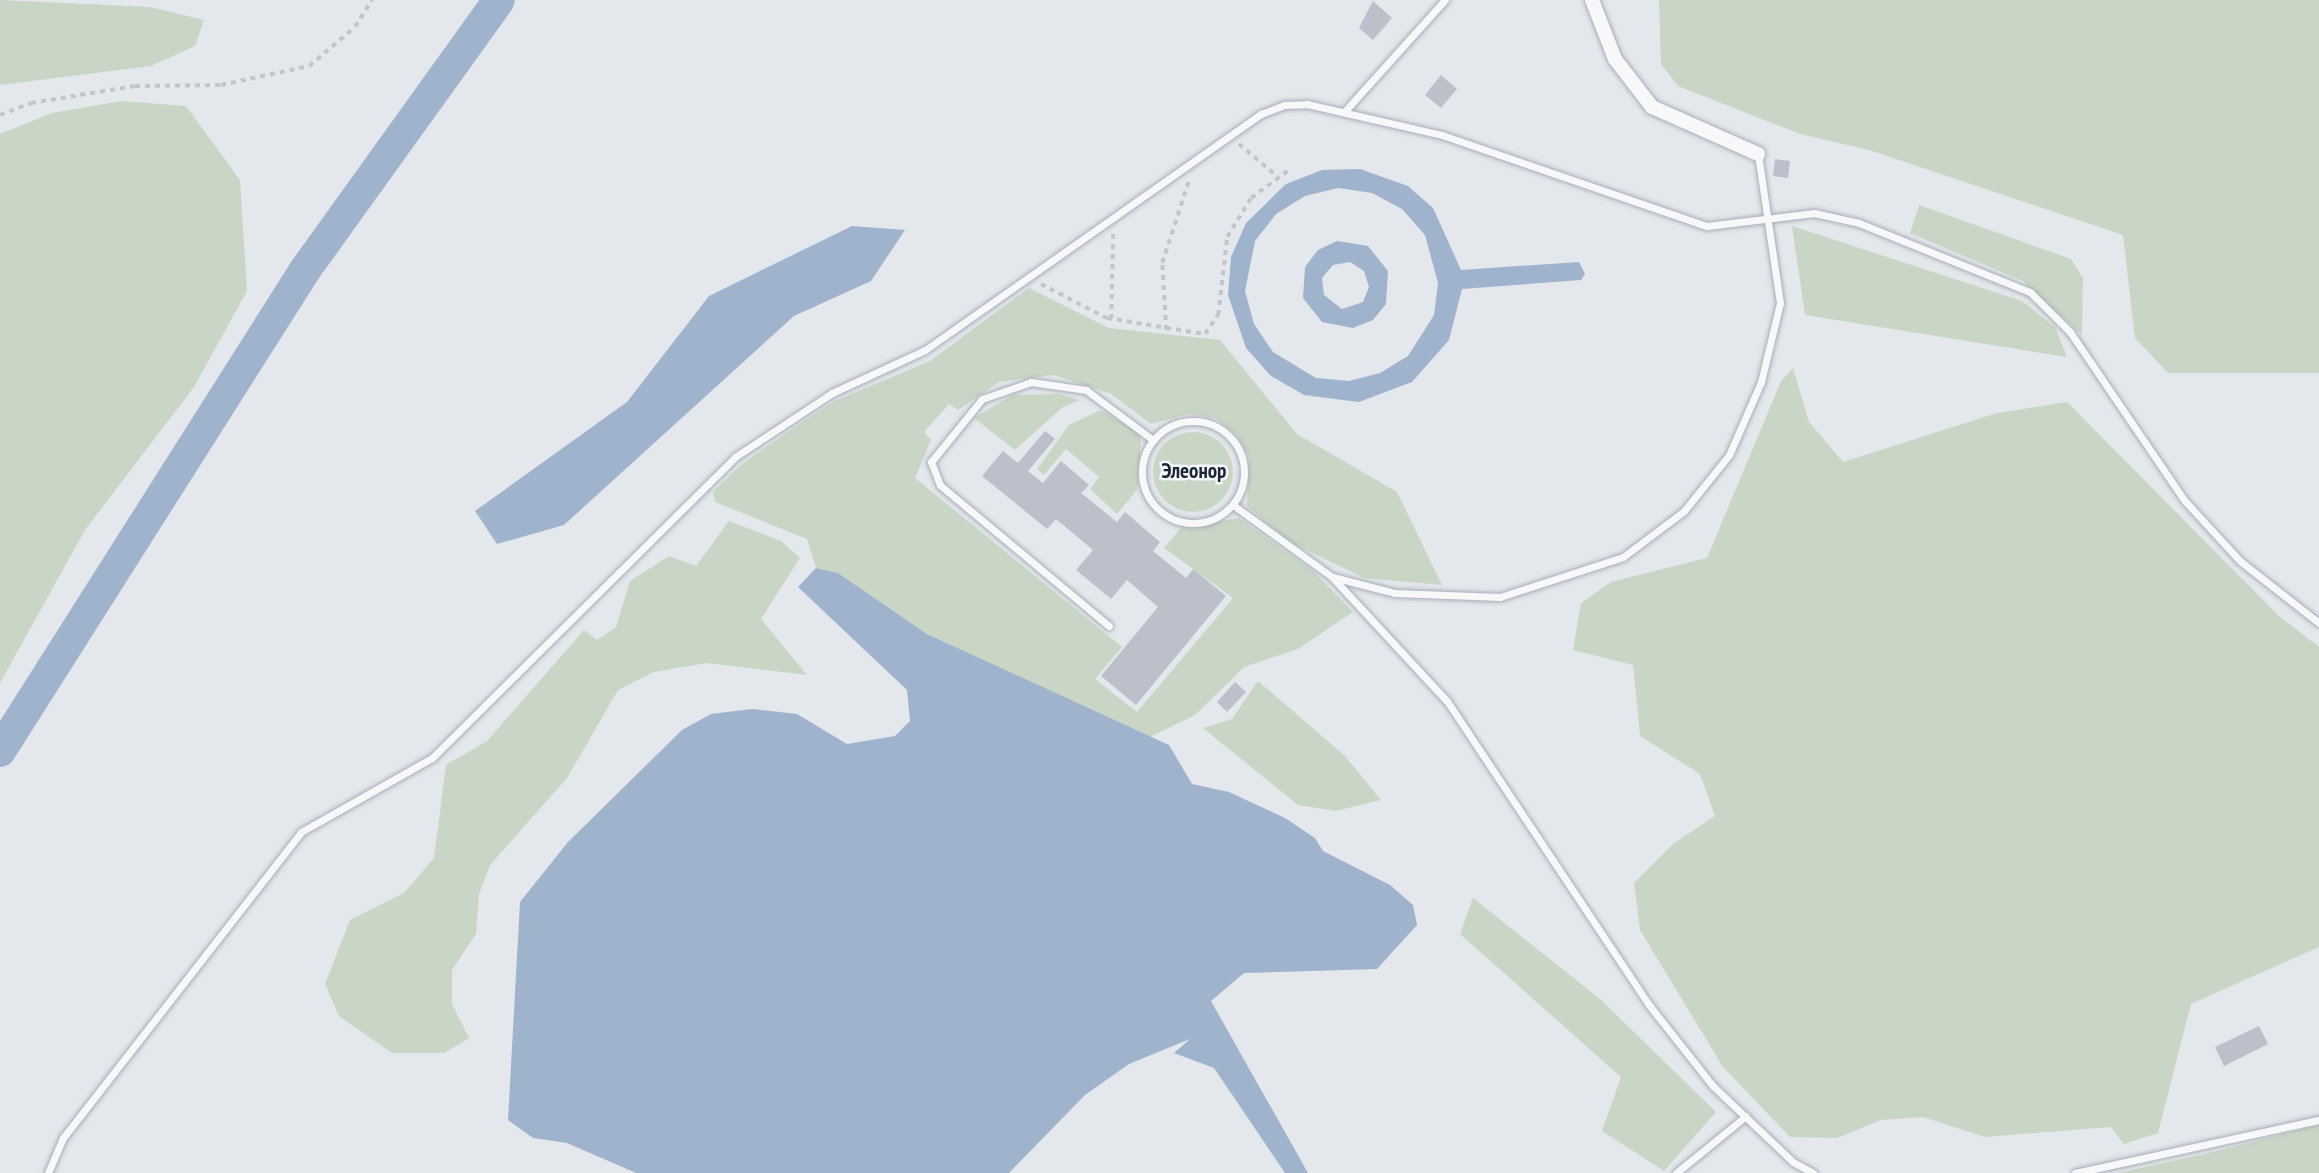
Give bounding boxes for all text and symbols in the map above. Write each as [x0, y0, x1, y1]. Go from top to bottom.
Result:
district label: Элеонор [1162, 458, 1226, 484]

